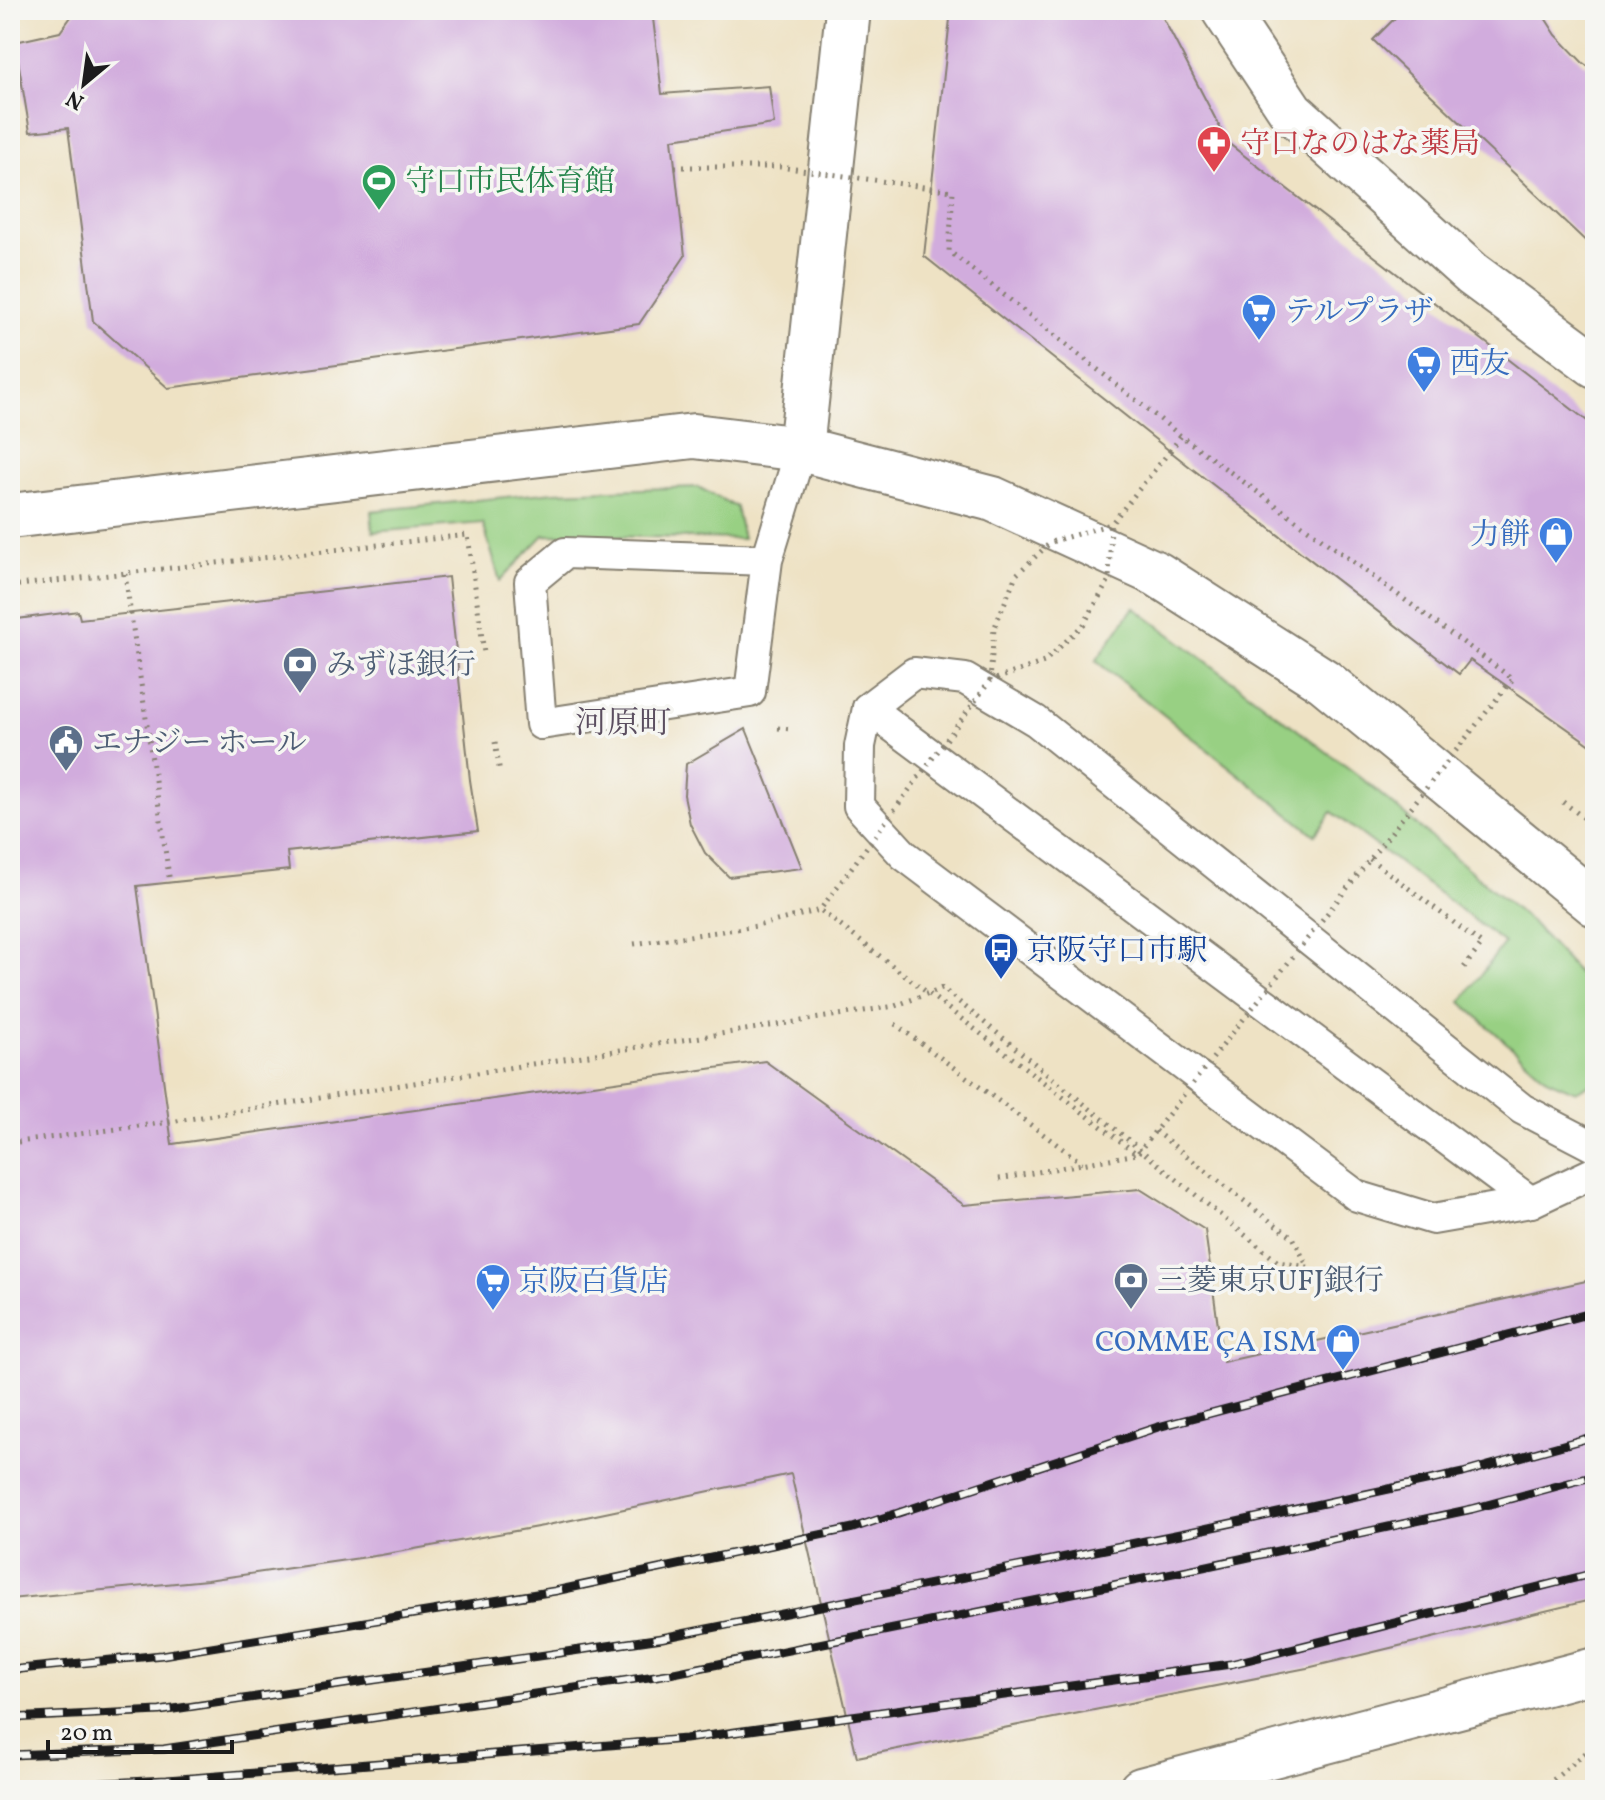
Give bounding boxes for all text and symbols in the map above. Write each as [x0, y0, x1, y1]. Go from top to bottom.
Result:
north arrow [44, 44, 124, 124]
text: N [61, 82, 90, 117]
pharmacy icon: 守口なのはな薬局 [1195, 124, 1233, 174]
place label: 守口なのはな薬局 [1240, 124, 1480, 166]
sports icon: 守口市民体育館 [360, 162, 398, 212]
place label: 守口市民体育館 [405, 162, 615, 204]
supermarket icon: テルプラザ [1240, 292, 1278, 342]
place label: テルプラザ [1285, 292, 1434, 334]
supermarket icon: 西友 [1405, 344, 1443, 394]
place label: 西友 [1450, 344, 1510, 386]
place label: 力餅 [1470, 515, 1530, 557]
shop icon: 力餅 [1537, 515, 1575, 565]
bank icon: みずほ銀行 [281, 645, 319, 695]
place label: みずほ銀行 [326, 645, 476, 687]
district label: 河原町 [575, 703, 671, 747]
public building icon: エナジー ホール [47, 723, 85, 773]
place label: エナジー ホール [92, 723, 307, 765]
bus stop icon: 京阪守口市駅 [982, 931, 1020, 981]
place label: 京阪守口市駅 [1027, 931, 1207, 973]
bank icon: 三菱東京UFJ銀行 [1112, 1261, 1150, 1311]
place label: 三菱東京UFJ銀行 [1157, 1261, 1384, 1303]
supermarket icon: 京阪百貨店 [474, 1262, 512, 1312]
place label: 京阪百貨店 [519, 1262, 669, 1304]
place label: COMME ÇA ISM [1095, 1322, 1317, 1364]
shop icon: COMME ÇA ISM [1324, 1322, 1362, 1372]
scale bar [48, 1704, 232, 1754]
text: 20 m [60, 1717, 113, 1751]

